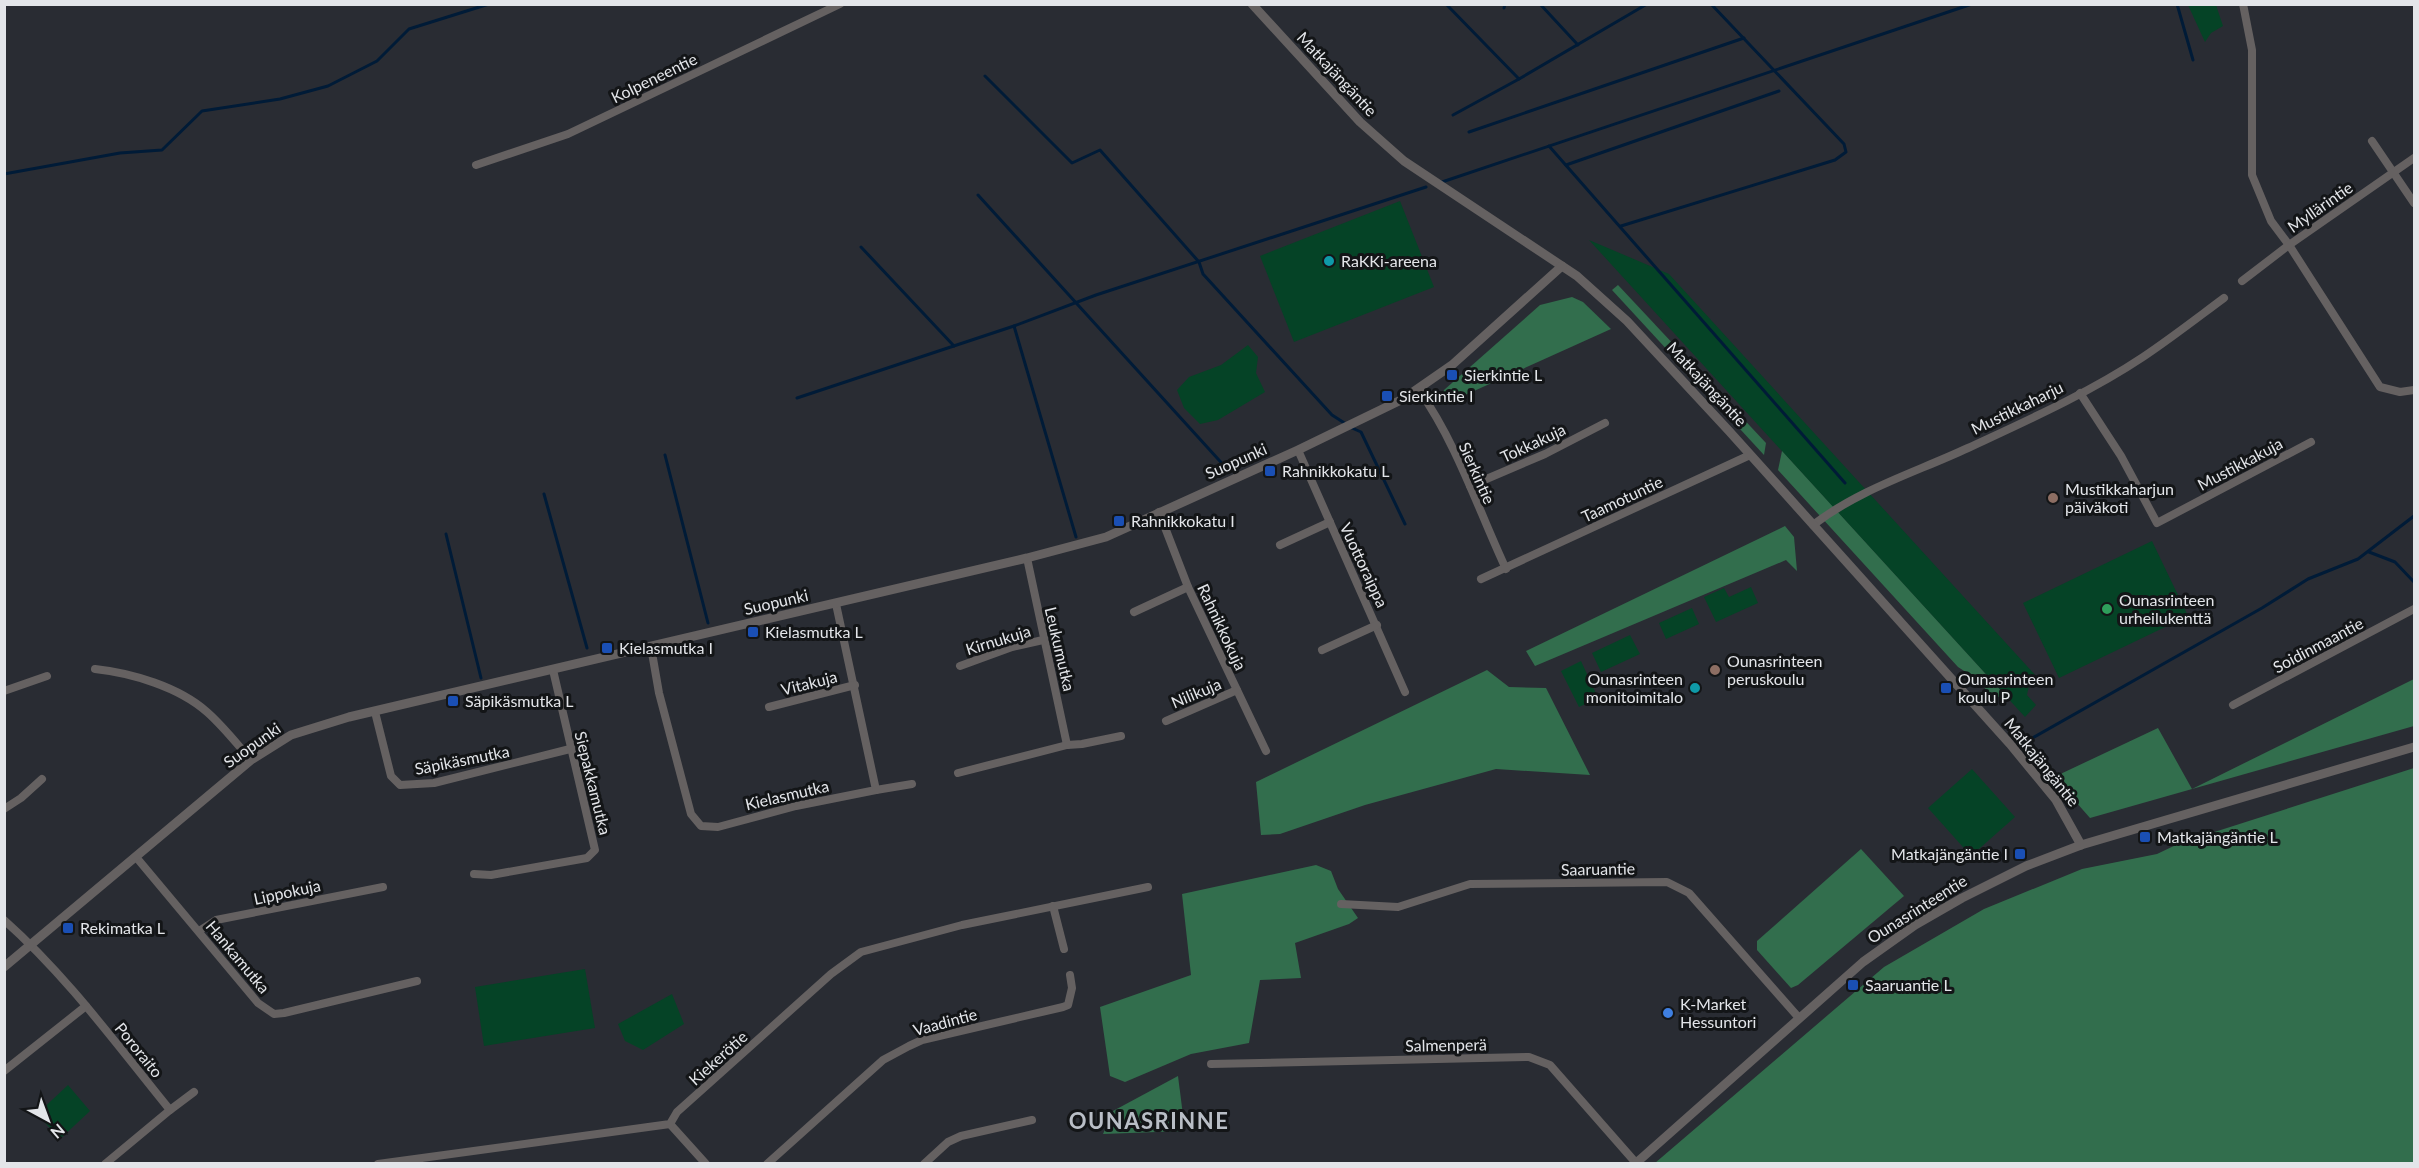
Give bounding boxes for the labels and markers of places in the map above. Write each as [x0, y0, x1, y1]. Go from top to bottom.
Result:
place label: RaKKi-areena [1341, 251, 1437, 270]
marker: RaKKi-areena [1322, 254, 1336, 268]
place label: Sierkintie L [1464, 365, 1542, 384]
marker: Sierkintie L [1445, 368, 1459, 382]
place label: Sierkintie I [1399, 386, 1473, 405]
marker: Sierkintie I [1380, 389, 1394, 403]
place label: Rahnikkokatu L [1282, 461, 1389, 480]
marker: Rahnikkokatu L [1263, 464, 1277, 478]
place label: Mustikkaharjun päiväkoti [2065, 479, 2174, 516]
marker: Mustikkaharjun päiväkoti [2046, 491, 2060, 505]
place label: Rahnikkokatu I [1131, 511, 1235, 530]
marker: Rahnikkokatu I [1112, 514, 1126, 528]
place label: Ounasrinteen urheilukenttä [2119, 590, 2214, 627]
marker: Ounasrinteen urheilukenttä [2100, 602, 2114, 616]
place label: Kielasmutka L [765, 622, 863, 641]
marker: Kielasmutka L [746, 625, 760, 639]
place label: Kielasmutka I [619, 638, 713, 657]
marker: Kielasmutka I [600, 641, 614, 655]
place label: Ounasrinteen peruskoulu [1727, 651, 1822, 688]
marker: Ounasrinteen peruskoulu [1708, 663, 1722, 677]
place label: Ounasrinteen monitoimitalo [1586, 669, 1683, 706]
place label: Ounasrinteen koulu P [1958, 669, 2053, 706]
marker: Ounasrinteen monitoimitalo [1688, 681, 1702, 695]
marker: Ounasrinteen koulu P [1939, 681, 1953, 695]
place label: Säpikäsmutka L [465, 691, 574, 710]
marker: Säpikäsmutka L [446, 694, 460, 708]
place label: Matkajängäntie L [2157, 827, 2278, 846]
marker: Matkajängäntie L [2138, 830, 2152, 844]
place label: Matkajängäntie I [1891, 844, 2008, 863]
marker: Matkajängäntie I [2013, 847, 2027, 861]
place label: Rekimatka L [80, 918, 165, 937]
marker: Rekimatka L [61, 921, 75, 935]
place label: Saaruantie L [1865, 975, 1952, 994]
marker: Saaruantie L [1846, 978, 1860, 992]
place label: K-Market Hessuntori [1680, 994, 1756, 1031]
marker: K-Market Hessuntori [1661, 1006, 1675, 1020]

